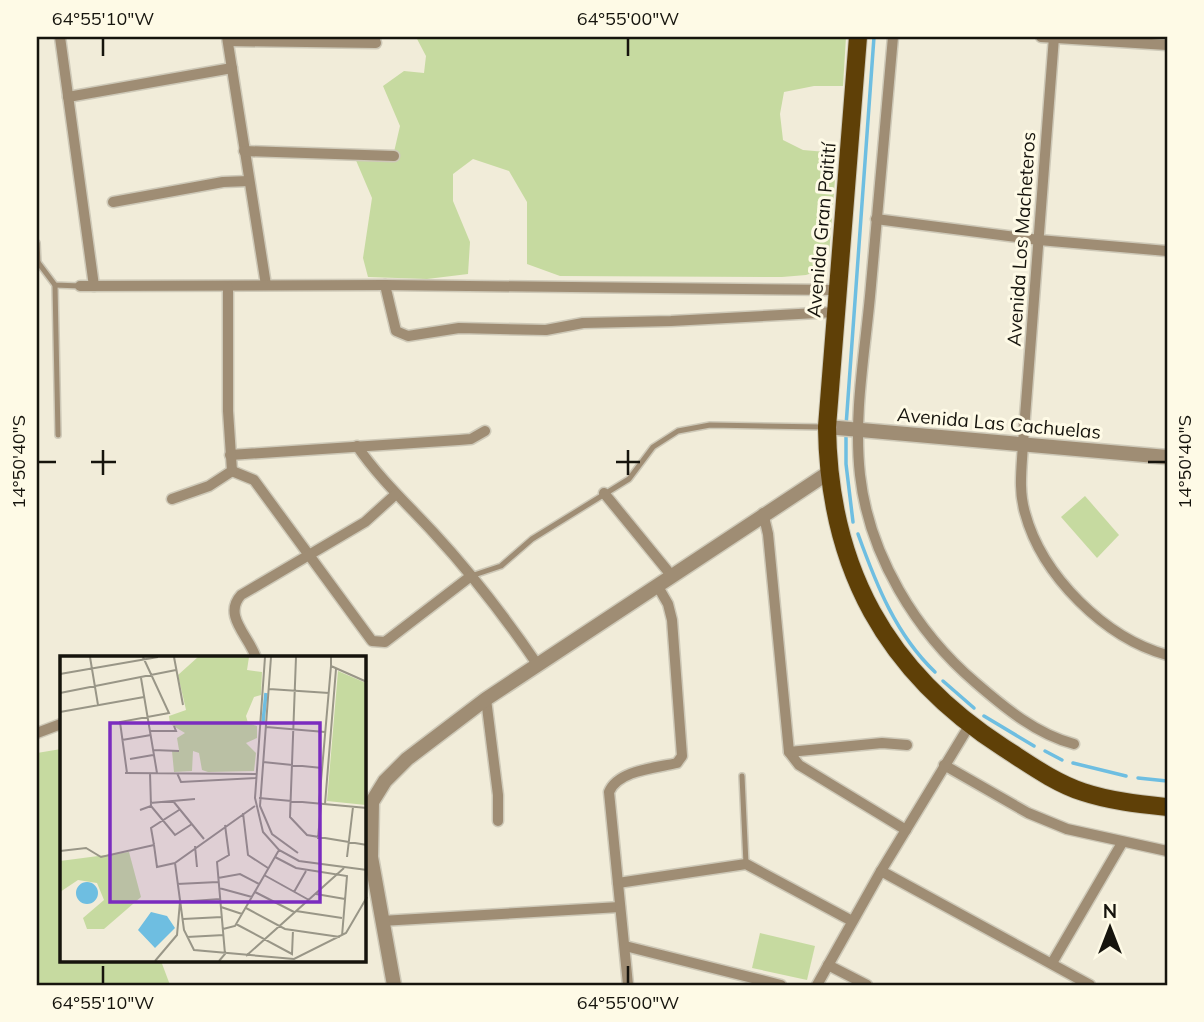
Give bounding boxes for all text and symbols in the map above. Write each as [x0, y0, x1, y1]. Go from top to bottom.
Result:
text: 64°55'10"W [52, 7, 154, 30]
text: 64°55'00"W [577, 7, 679, 30]
street label: Avenida Los Macheteros [1002, 131, 1040, 347]
street label: Avenida Gran Paitití [801, 140, 841, 318]
street label: Avenida Las Cachuelas [896, 402, 1102, 444]
text: 14°50'40"S [7, 415, 30, 509]
text: 14°50'40"S [1173, 415, 1196, 509]
inset map [60, 656, 366, 962]
north arrow [1074, 892, 1144, 962]
text: N [1103, 899, 1117, 923]
text: 64°55'10"W [52, 991, 154, 1014]
text: 64°55'00"W [577, 991, 679, 1014]

